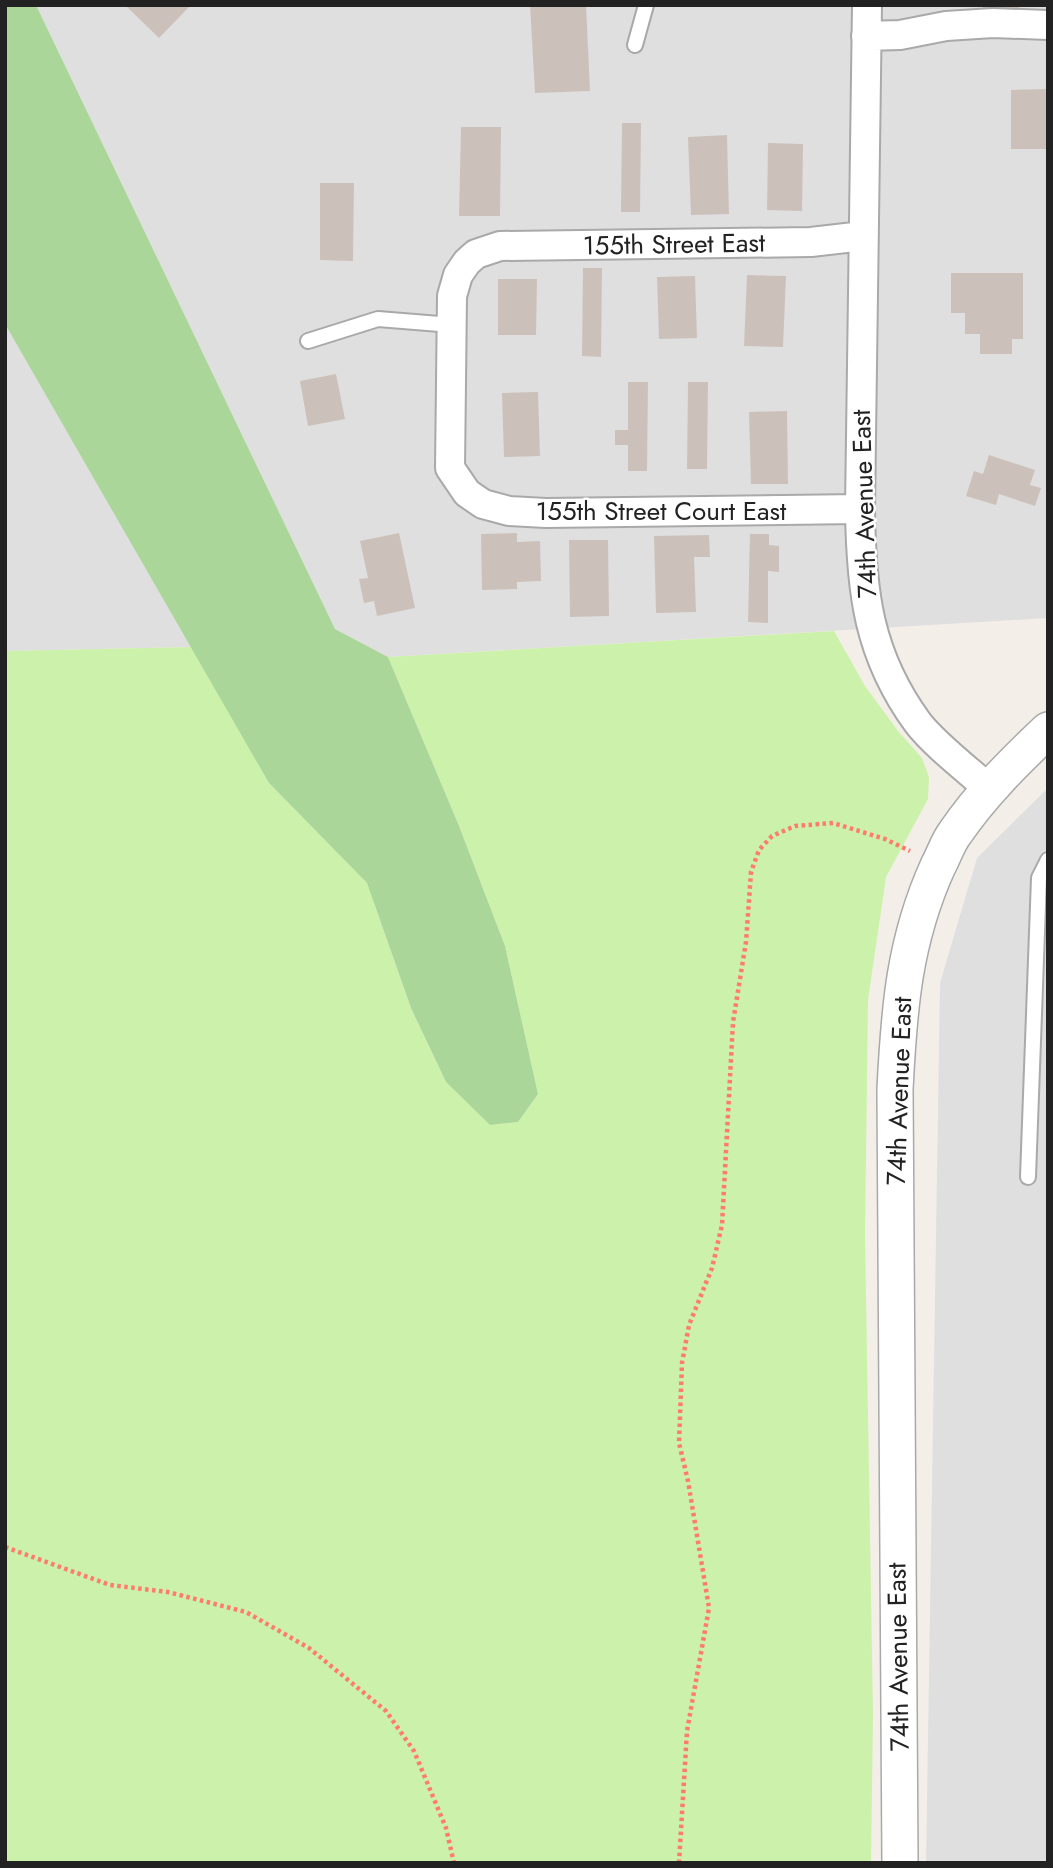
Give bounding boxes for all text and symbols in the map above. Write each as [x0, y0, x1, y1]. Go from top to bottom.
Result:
street label: 155th Street East [583, 223, 766, 265]
street label: 74th Avenue East [842, 408, 886, 599]
street label: 155th Street Court East [536, 492, 787, 530]
street label: 74th Avenue East [877, 995, 921, 1186]
street label: 74th Avenue East [877, 1562, 919, 1752]

